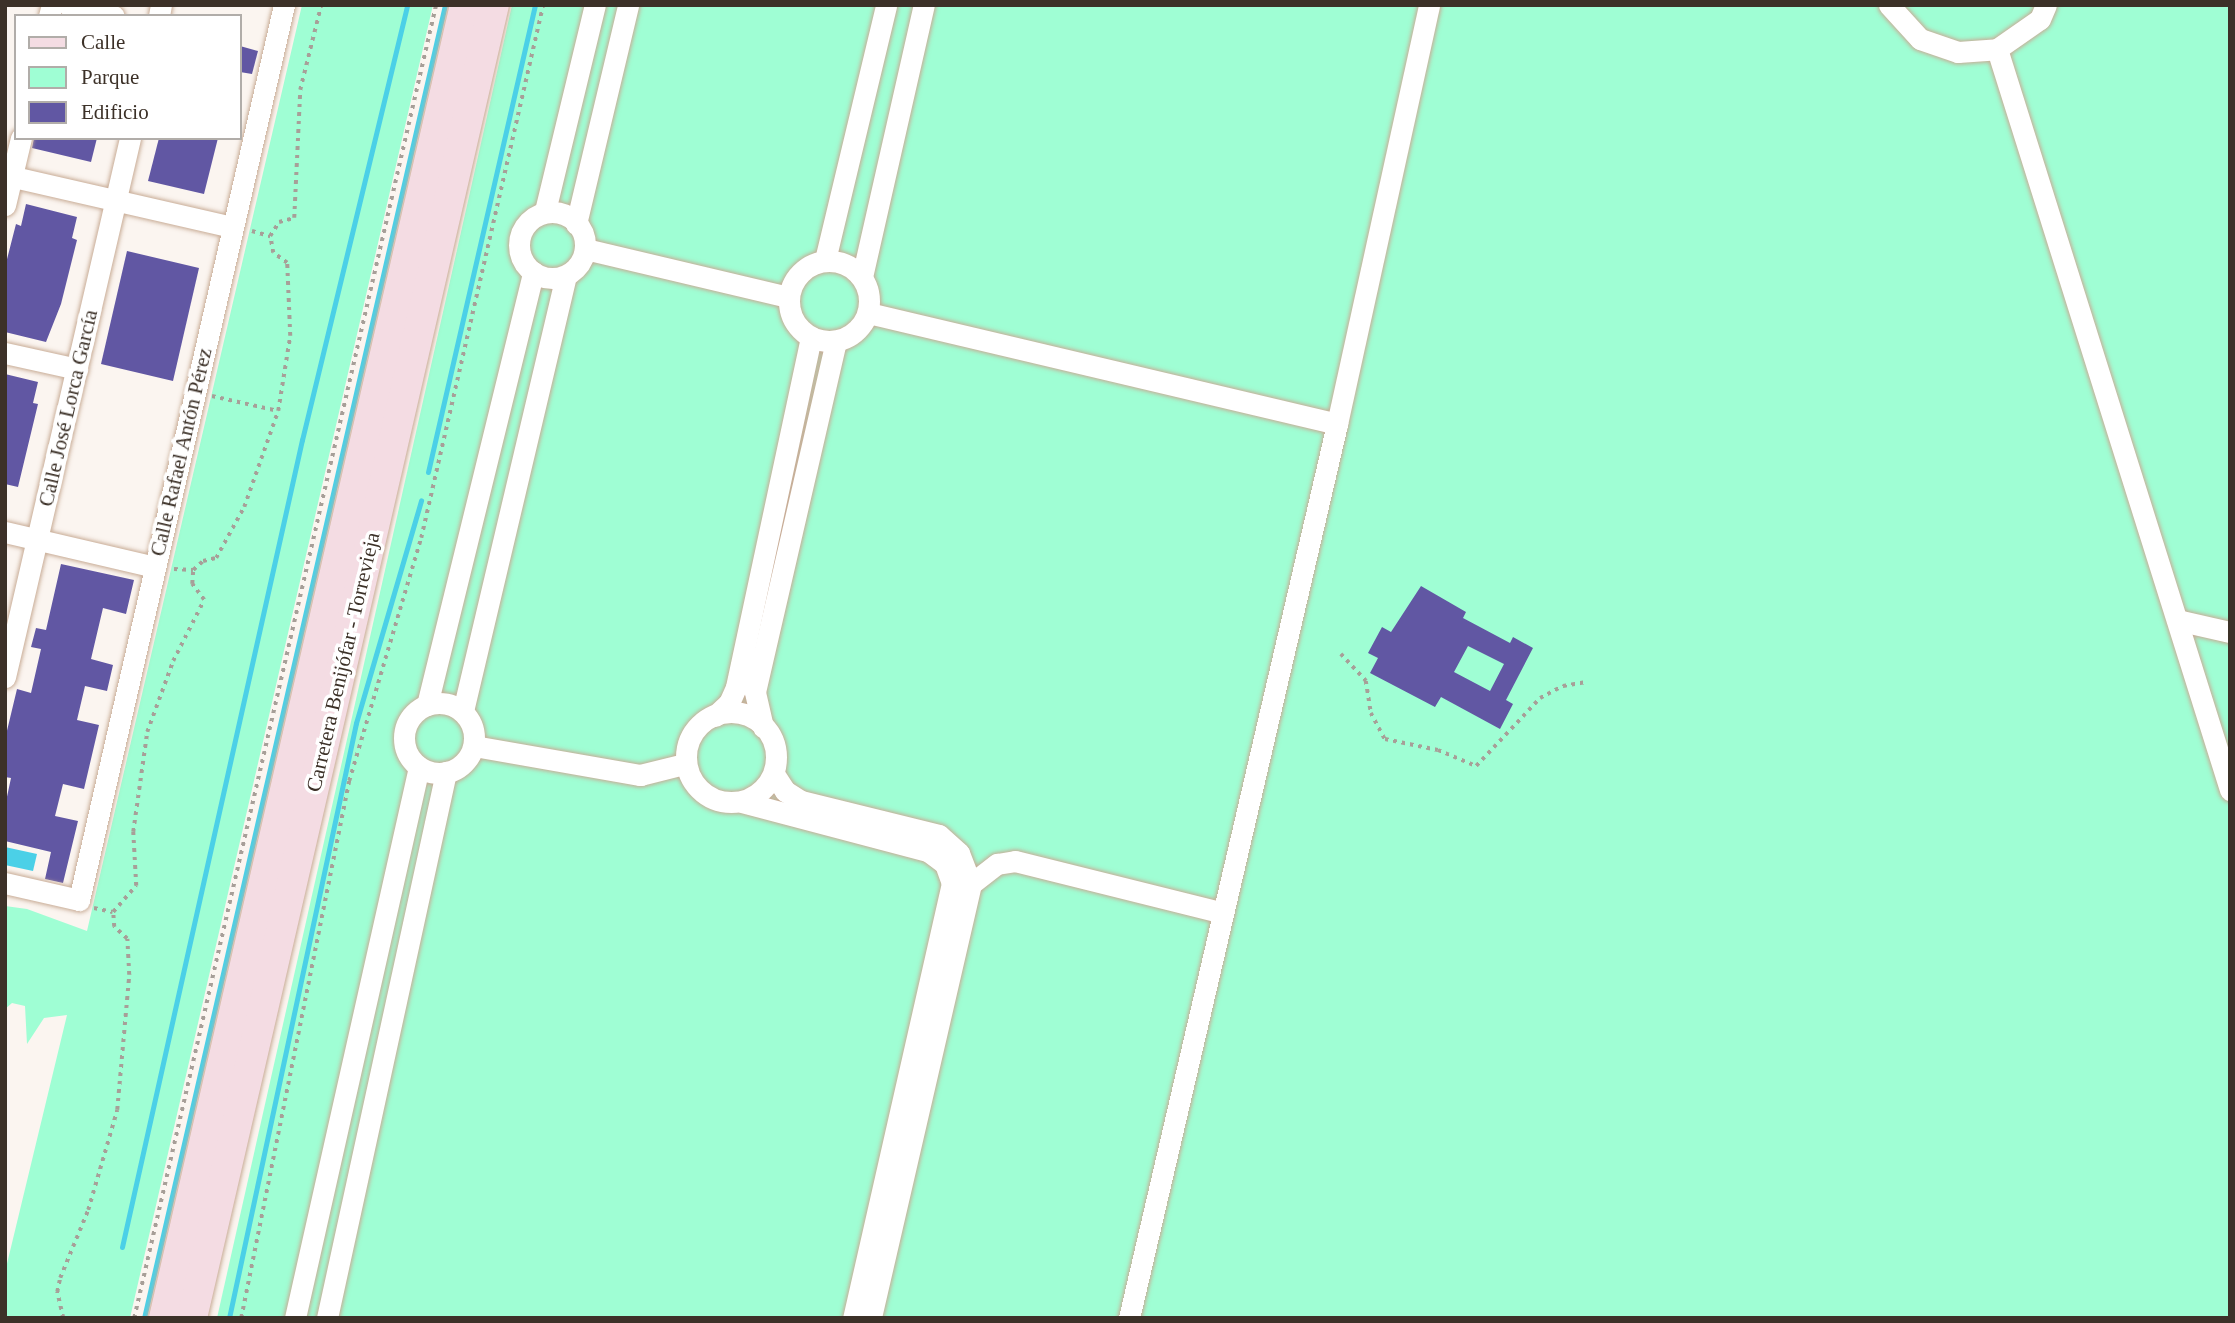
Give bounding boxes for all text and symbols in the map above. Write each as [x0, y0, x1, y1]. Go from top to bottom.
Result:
legend [14, 14, 242, 140]
text: Calle [81, 30, 125, 54]
text: Parque [81, 65, 139, 89]
text: Edificio [81, 100, 149, 124]
street label: Calle José Lorca García [33, 307, 103, 509]
street label: Calle Rafael Antón Pérez [145, 345, 217, 559]
street label: Carretera Benijófar - Torrevieja [301, 530, 385, 794]

